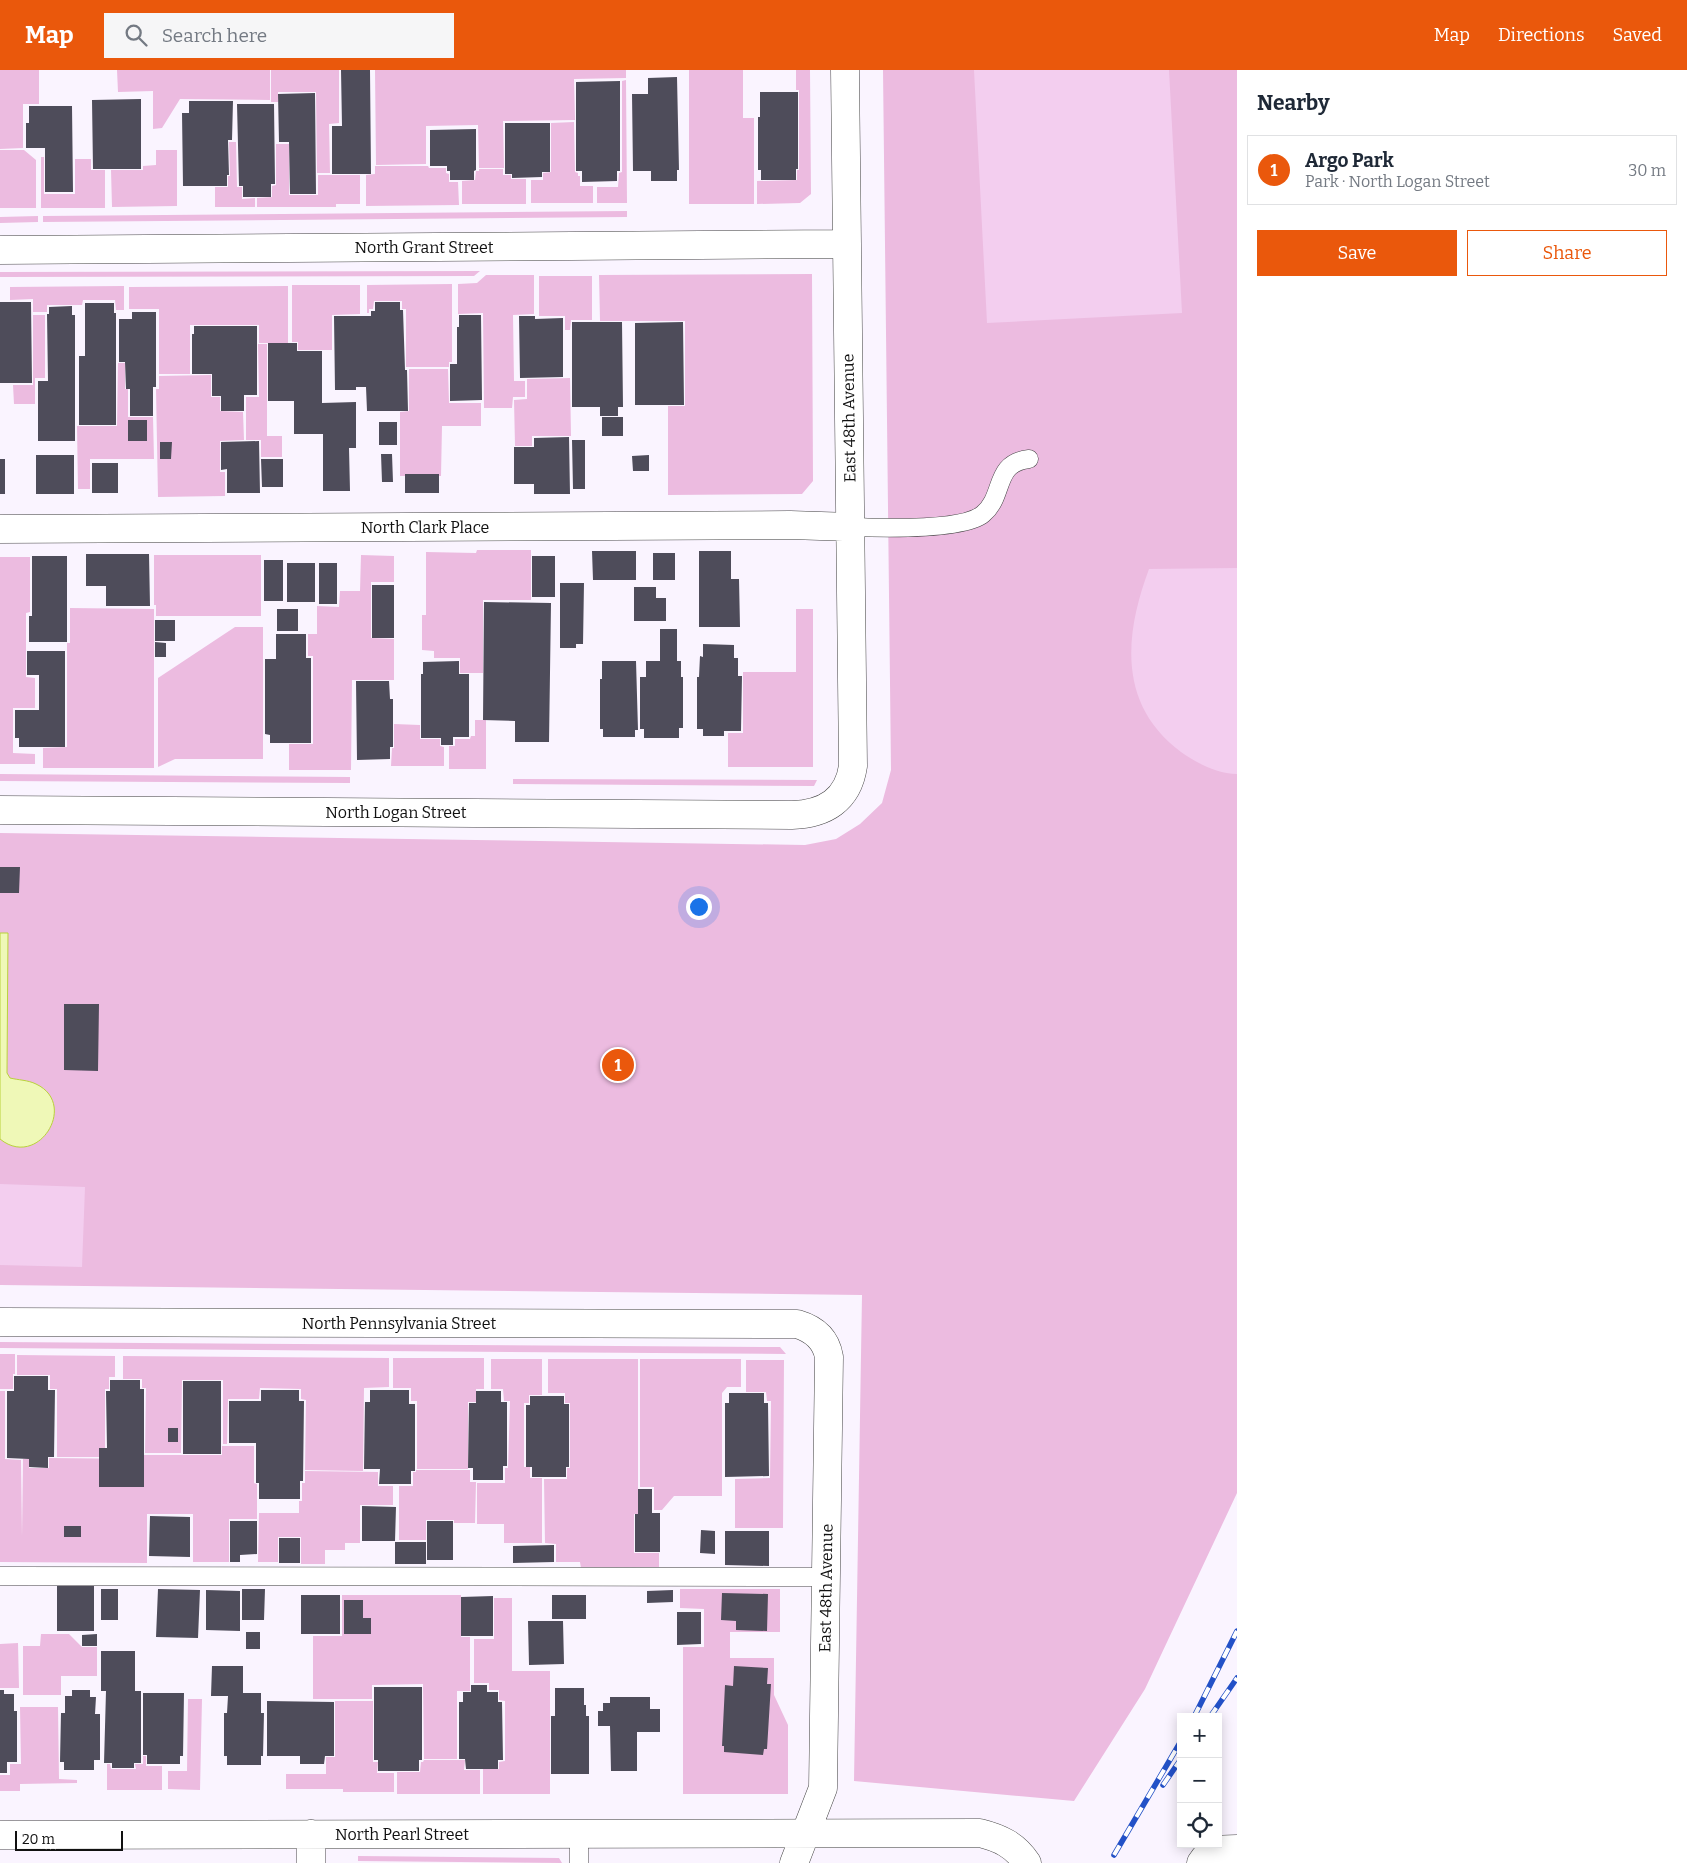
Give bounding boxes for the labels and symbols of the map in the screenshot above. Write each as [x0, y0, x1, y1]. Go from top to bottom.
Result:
street label: North Grant Street [355, 238, 494, 257]
street label: East 48th Avenue [838, 353, 860, 483]
street label: North Clark Place [361, 518, 489, 537]
street label: North Logan Street [325, 803, 467, 822]
your location [686, 894, 712, 920]
pin: 1 [602, 1046, 634, 1084]
street label: North Pennsylvania Street [302, 1314, 496, 1333]
street label: East 48th Avenue [815, 1523, 837, 1653]
street label: North Pearl Street [335, 1825, 469, 1844]
scale bar [15, 1828, 122, 1851]

